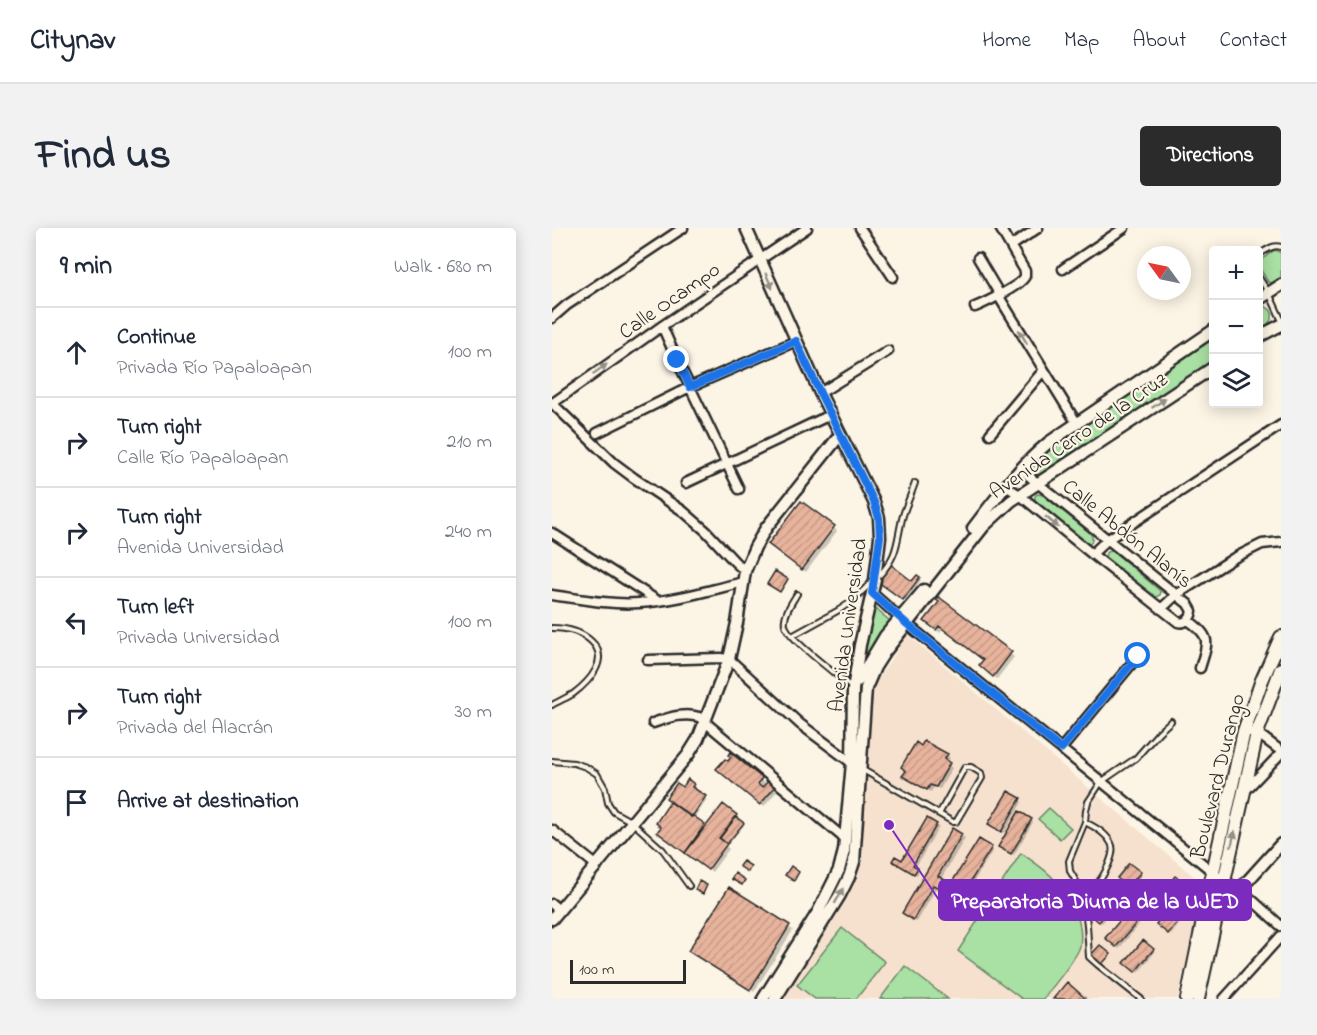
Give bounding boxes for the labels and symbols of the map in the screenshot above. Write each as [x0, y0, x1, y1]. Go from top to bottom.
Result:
north arrow [1137, 246, 1191, 300]
street label: Calle Ocampo [613, 256, 727, 348]
one-way arrow [765, 273, 774, 290]
one-way arrow [1017, 329, 1028, 345]
route end [663, 346, 689, 372]
one-way arrow [592, 363, 608, 375]
street label: Avenida Cerro de la Cruz [984, 366, 1174, 508]
one-way arrow [1150, 397, 1166, 409]
street label: Calle Abdón Alanís [1055, 473, 1198, 596]
one-way arrow [1044, 515, 1060, 528]
street label: Avenida Universidad [822, 536, 876, 714]
route start [1124, 642, 1150, 668]
street label: Boulevard Durango [1184, 691, 1256, 864]
one-way arrow [1229, 830, 1238, 849]
callout: Preparatoria Diurna de la UJED [939, 880, 1251, 920]
one-way arrow [834, 887, 844, 904]
text: Preparatoria Diurna de la UJED [951, 887, 1239, 919]
scale bar [570, 957, 686, 984]

